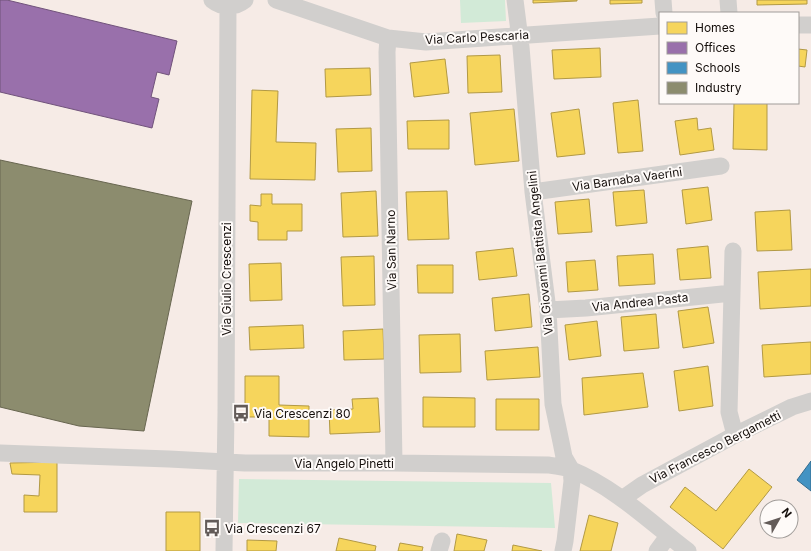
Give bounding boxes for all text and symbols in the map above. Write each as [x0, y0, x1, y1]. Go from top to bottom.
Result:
legend [659, 12, 799, 104]
text: Homes [695, 20, 735, 35]
street label: Via Carlo Pescaria [425, 27, 529, 47]
text: Offices [695, 40, 736, 55]
text: Schools [695, 60, 740, 75]
text: Industry [695, 80, 742, 95]
street label: Via Barnaba Vaerini [571, 164, 683, 194]
street label: Via Giovanni Battista Angelini [524, 170, 556, 336]
street label: Via San Narno [383, 209, 399, 291]
street label: Via Giulio Crescenzi [219, 222, 234, 336]
street label: Via Andrea Pasta [591, 289, 689, 315]
bus stop icon: Via Crescenzi 80 [231, 403, 251, 423]
place label: Via Crescenzi 80 [254, 406, 351, 421]
street label: Via Francesco Bergametti [647, 407, 783, 487]
street label: Via Angelo Pinetti [294, 456, 394, 471]
north arrow [759, 499, 799, 539]
text: N [779, 505, 795, 520]
bus stop icon: Via Crescenzi 67 [202, 518, 222, 538]
place label: Via Crescenzi 67 [225, 521, 321, 536]

